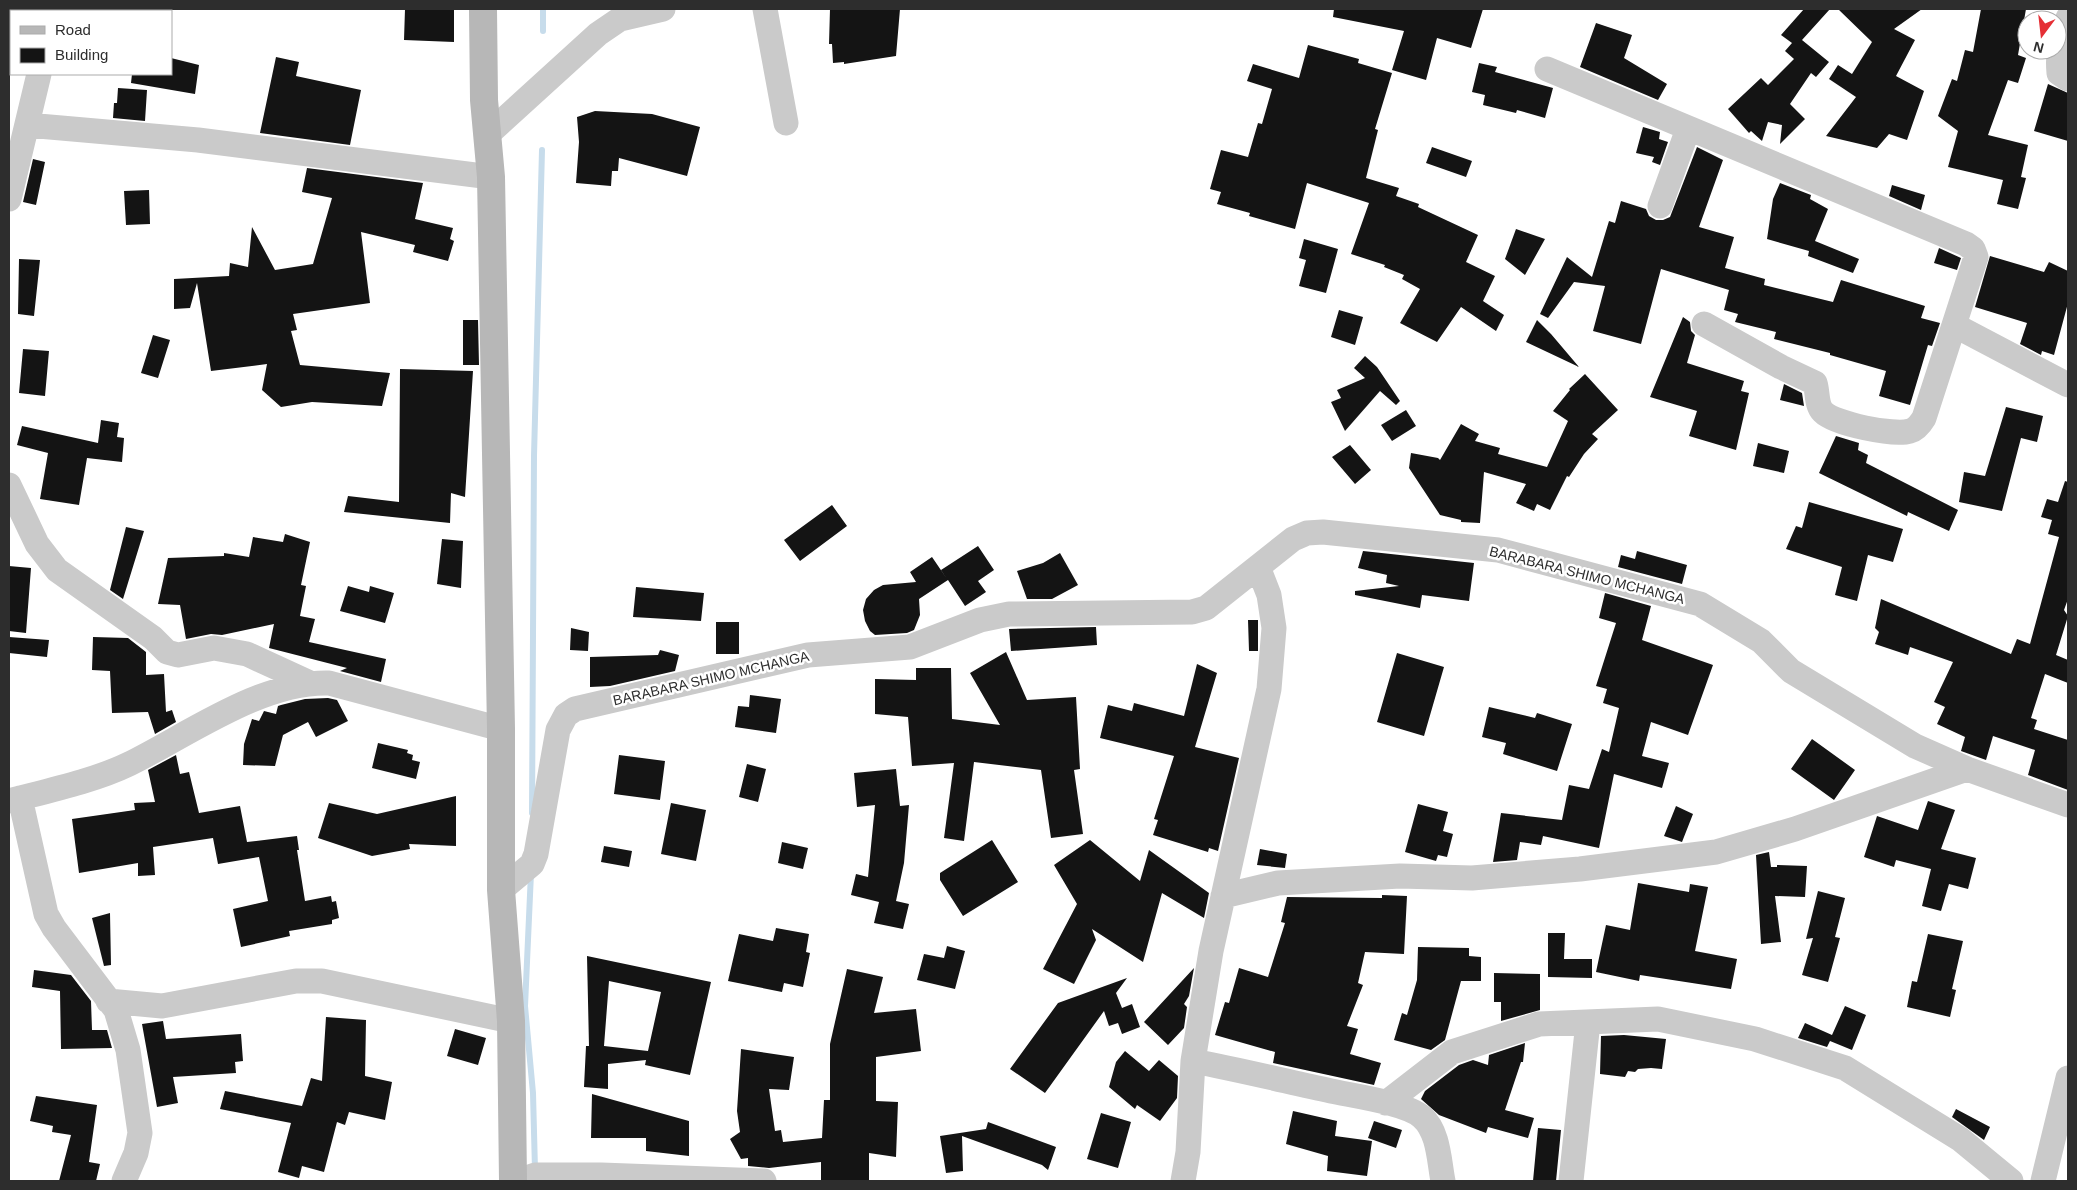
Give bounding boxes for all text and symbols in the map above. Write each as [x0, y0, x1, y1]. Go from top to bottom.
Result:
legend [10, 10, 172, 75]
north arrow [2017, 10, 2067, 60]
text: Road [55, 21, 91, 38]
text: N [2032, 39, 2046, 57]
text: Building [55, 46, 108, 63]
street label: BARABARA SHIMO MCHANGA [1488, 543, 1687, 607]
street label: BARABARA SHIMO MCHANGA [611, 647, 811, 708]

